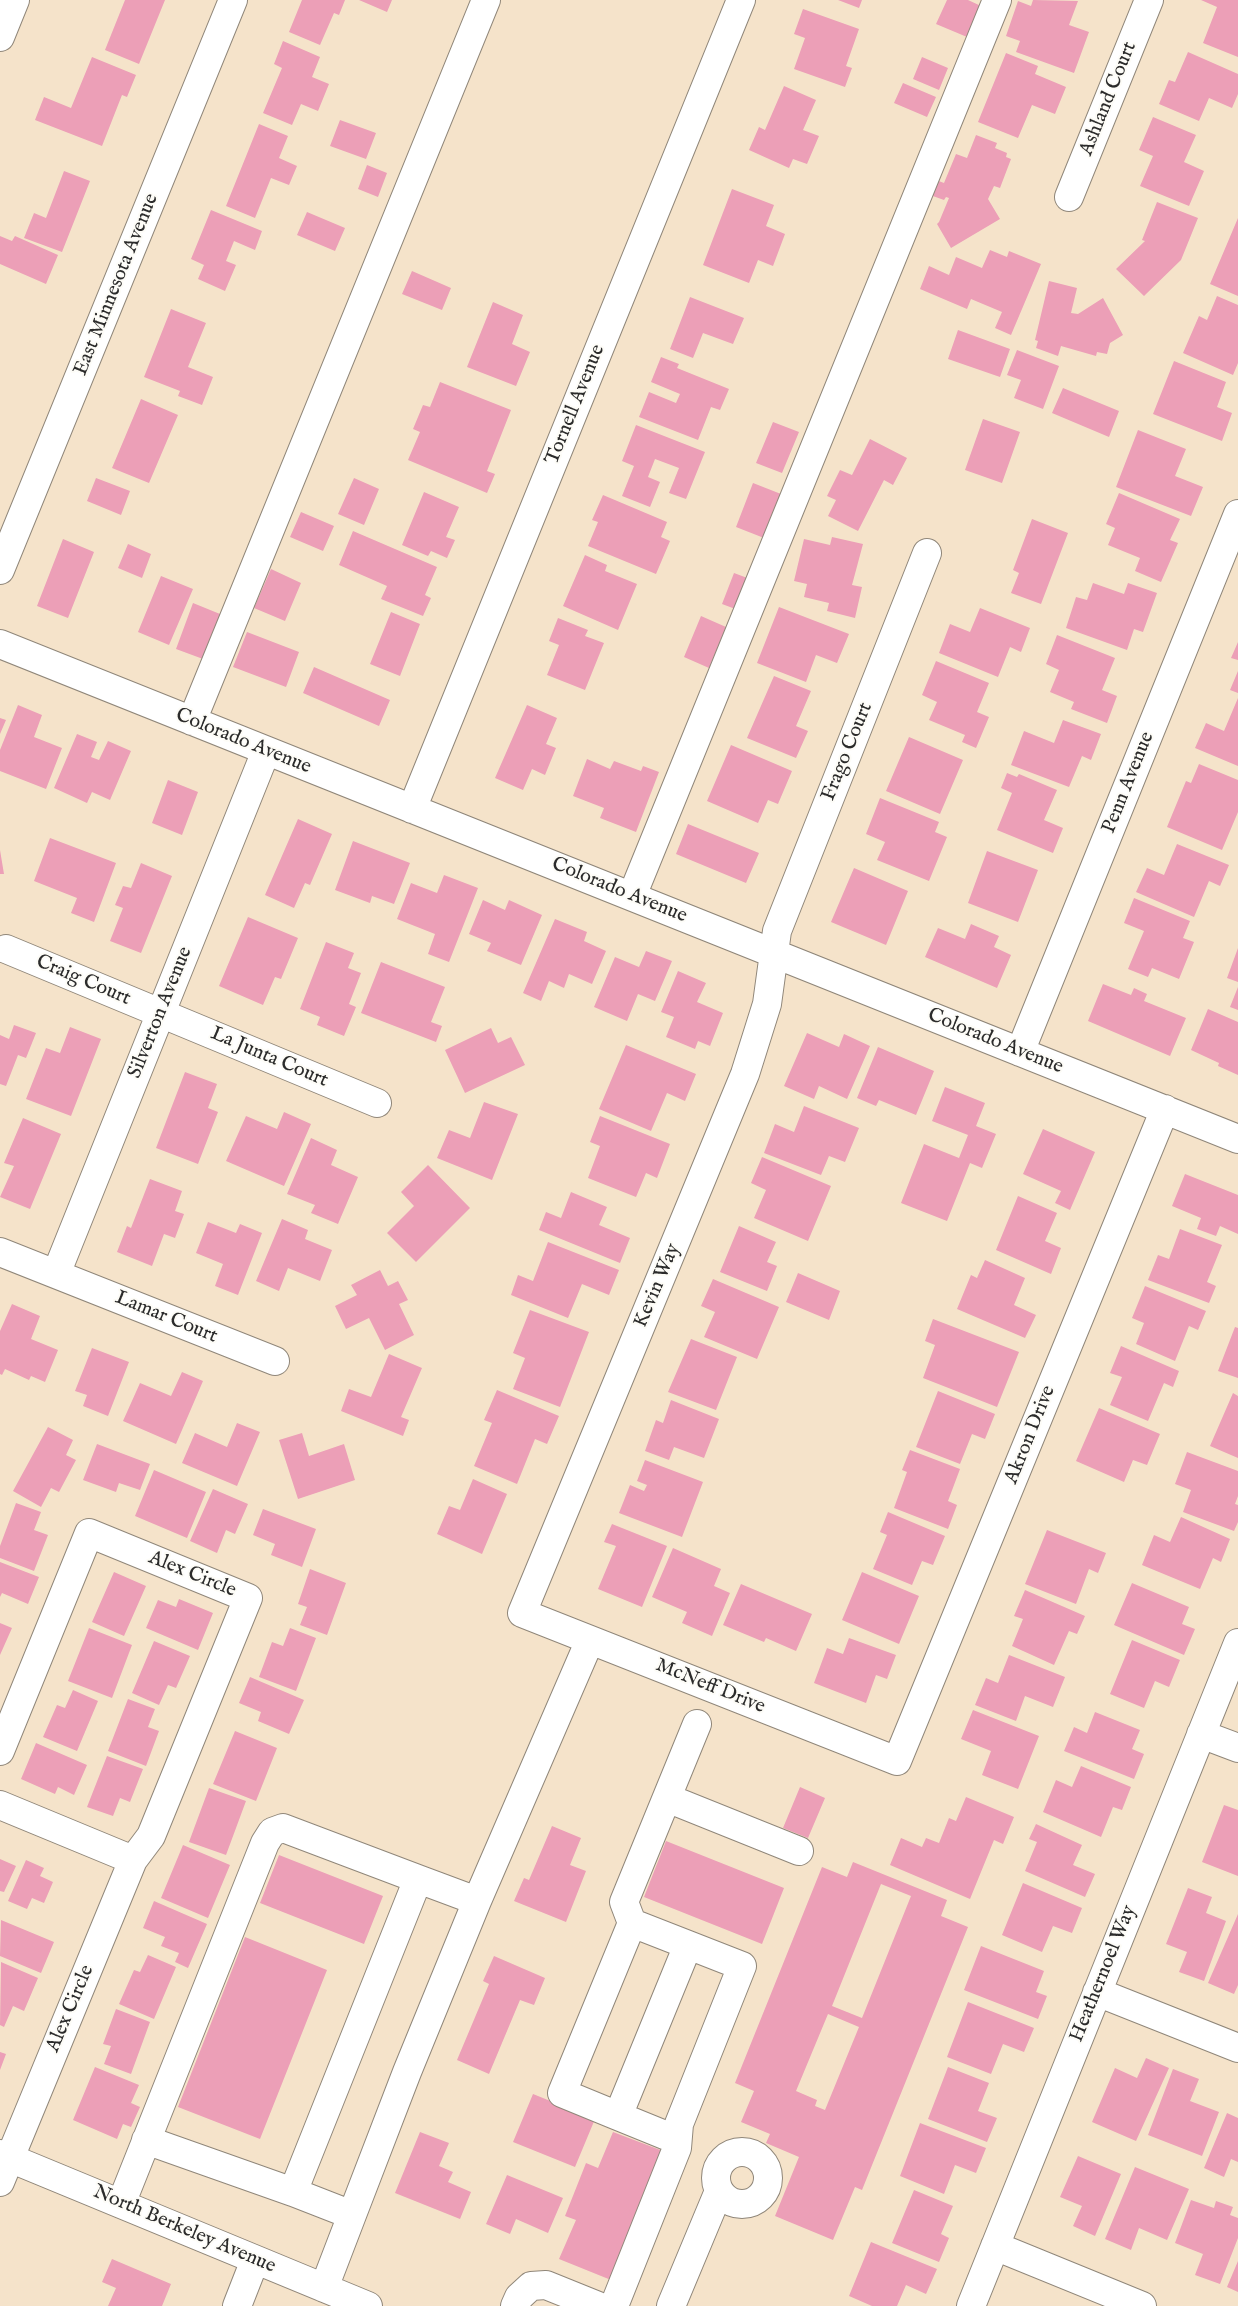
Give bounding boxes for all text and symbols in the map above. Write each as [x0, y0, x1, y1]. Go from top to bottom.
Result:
street label: Ashland Court [1075, 39, 1143, 159]
street label: East Minnesota Avenue [69, 190, 165, 380]
street label: Tornell Avenue [541, 342, 611, 468]
street label: Frago Court [817, 699, 879, 805]
street label: Colorado Avenue [172, 704, 314, 780]
street label: Penn Avenue [1098, 729, 1160, 837]
street label: Colorado Avenue [548, 853, 690, 929]
street label: Silverton Avenue [124, 944, 198, 1082]
street label: Craig Court [32, 950, 134, 1012]
street label: Colorado Avenue [924, 1004, 1066, 1080]
street label: La Junta Court [207, 1022, 331, 1094]
street label: Kevin Way [630, 1240, 686, 1332]
street label: Lamar Court [111, 1287, 221, 1349]
street label: Akron Drive [1000, 1382, 1062, 1488]
street label: Alex Circle [145, 1547, 239, 1603]
street label: McNeff Drive [652, 1654, 768, 1720]
street label: Heathernoel Way [1066, 1902, 1142, 2046]
street label: Alex Circle [42, 1962, 100, 2056]
street label: North Berkeley Avenue [89, 2181, 279, 2279]

